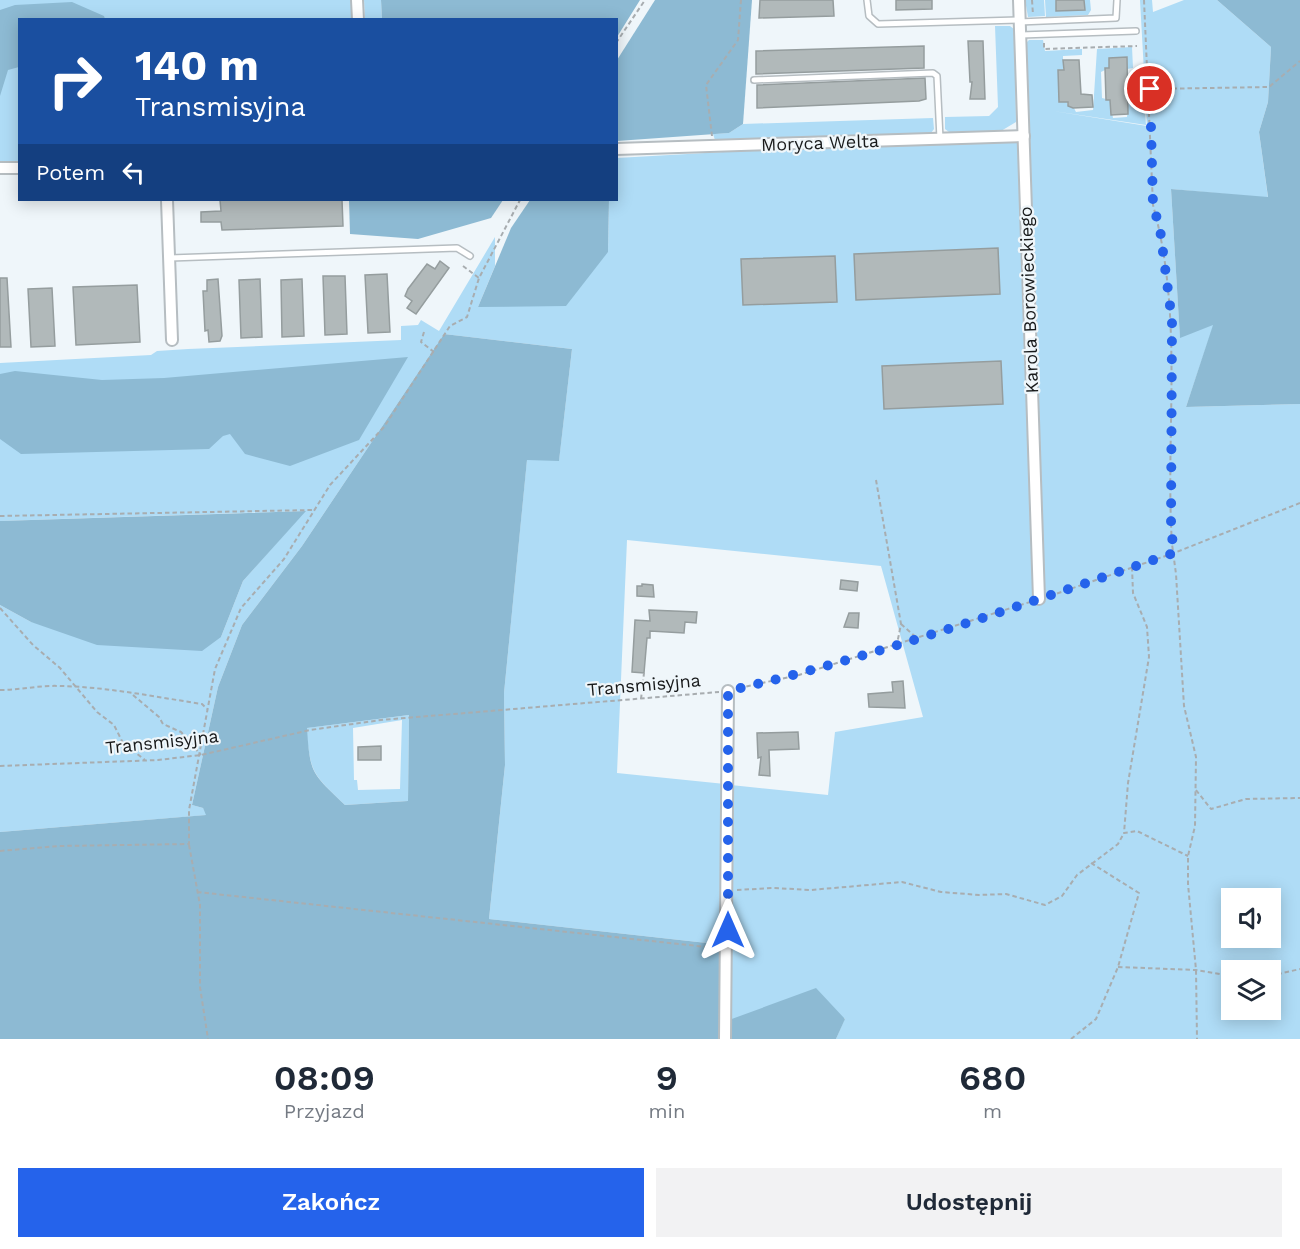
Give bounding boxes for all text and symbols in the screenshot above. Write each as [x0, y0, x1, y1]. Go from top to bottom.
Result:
text: 140 m [135, 41, 259, 90]
icon: right [36, 42, 114, 120]
pin [1124, 63, 1175, 114]
icon: arrive [1133, 72, 1166, 105]
text: Transmisyjna [135, 91, 306, 123]
street label: Moryca Welta [761, 130, 879, 155]
icon: left [117, 156, 150, 189]
text: Potem [36, 160, 105, 185]
street label: Karola Borowieckiego [1015, 206, 1042, 394]
street label: Transmisyjna [586, 669, 702, 700]
street label: Transmisyjna [104, 725, 220, 758]
map controls [1221, 888, 1281, 1020]
button: sound [1221, 888, 1281, 948]
position arrow [696, 898, 760, 962]
button: layers [1221, 960, 1281, 1020]
text: 08:09 [274, 1057, 375, 1099]
text: 9 [656, 1057, 678, 1099]
text: 680 [959, 1057, 1026, 1099]
text: Przyjazd [284, 1099, 365, 1123]
text: min [649, 1099, 685, 1123]
text: m [983, 1099, 1002, 1123]
button: Zakończ [18, 1168, 644, 1237]
button: Udostępnij [656, 1168, 1282, 1237]

